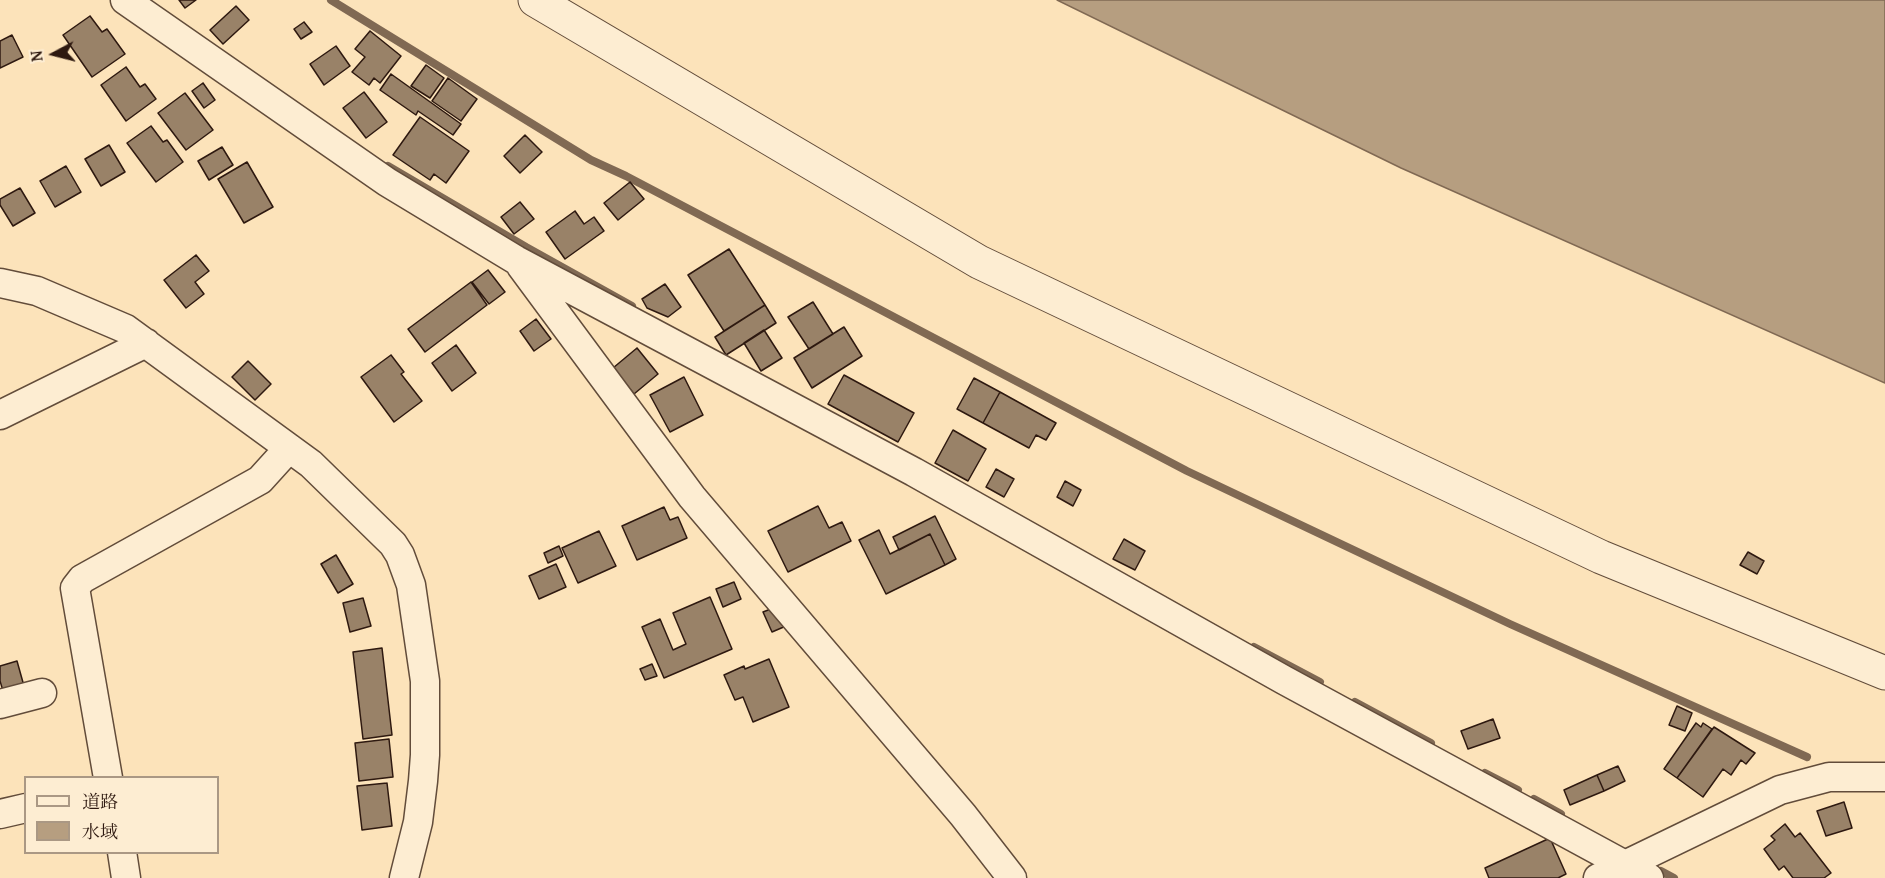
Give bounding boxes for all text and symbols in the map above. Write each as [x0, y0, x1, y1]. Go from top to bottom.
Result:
north arrow [24, 24, 84, 84]
text: N [24, 49, 49, 63]
legend [24, 776, 219, 854]
text: 道路 [82, 788, 118, 815]
text: 水域 [82, 818, 118, 845]

